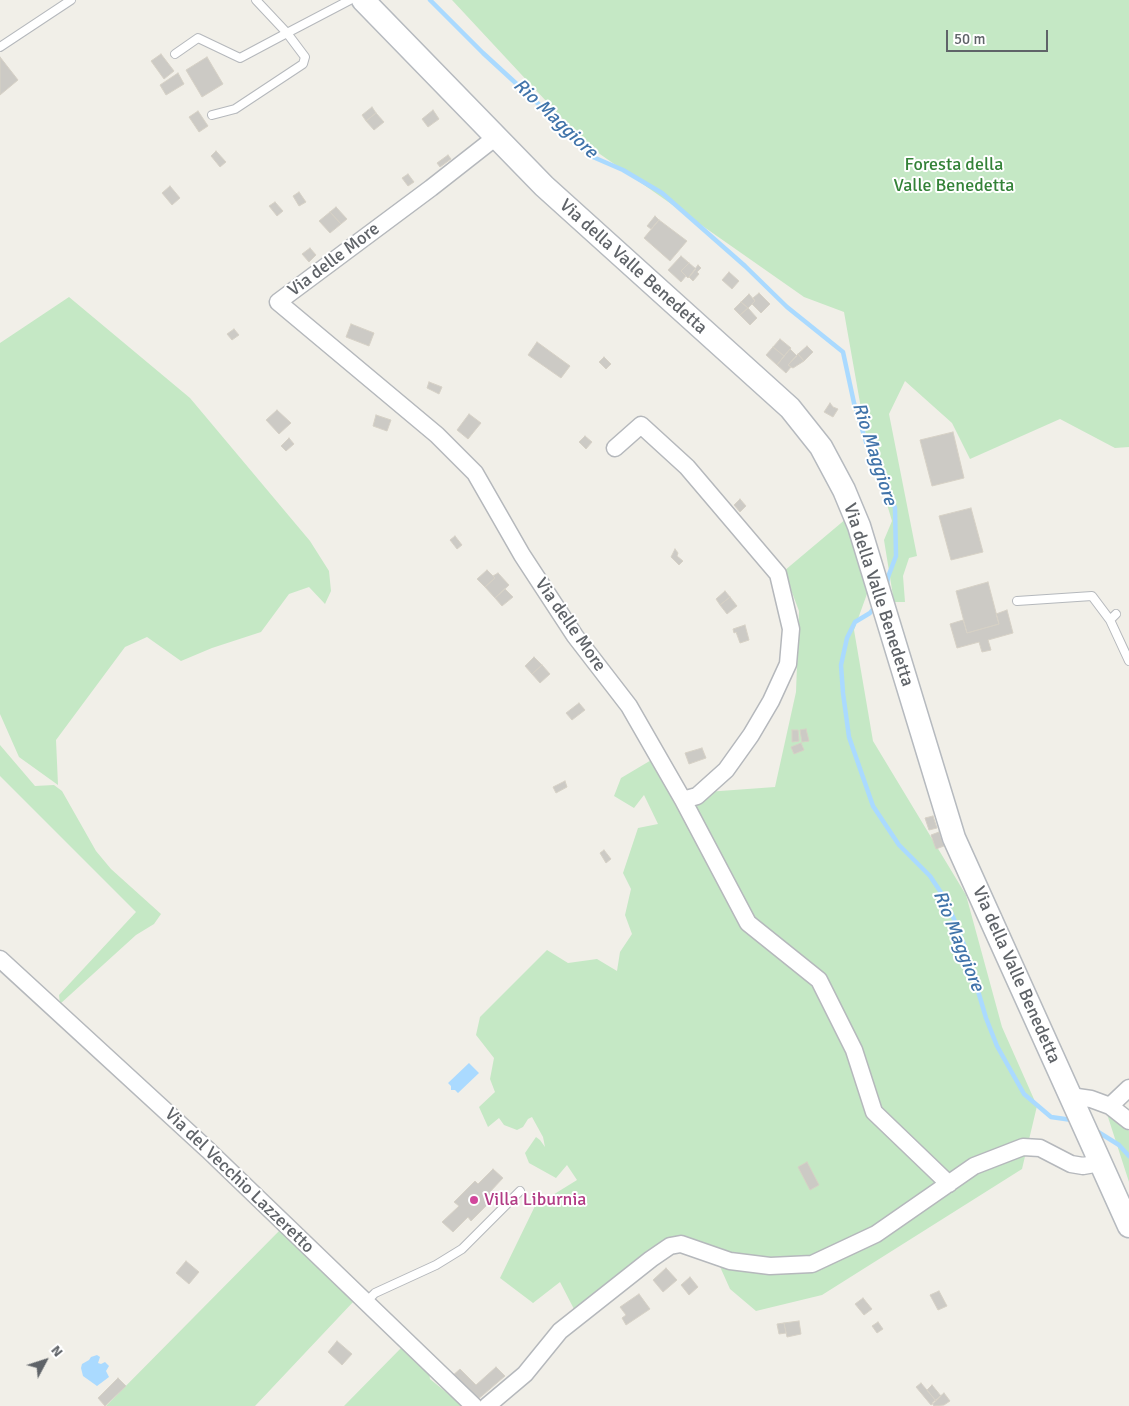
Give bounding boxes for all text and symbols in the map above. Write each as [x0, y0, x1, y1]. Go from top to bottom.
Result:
scale bar [949, 20, 1052, 52]
text: 50 m [954, 30, 985, 48]
water label: Rio Maggiore [508, 74, 602, 164]
park label: Foresta della Valle Benedetta [894, 154, 1014, 196]
street label: Via della Valle Benedetta [555, 195, 711, 339]
street label: Via delle More [284, 219, 384, 301]
water label: Rio Maggiore [847, 400, 901, 508]
street label: Via della Valle Benedetta [838, 501, 918, 689]
street label: Via delle More [530, 574, 610, 676]
street label: Via della Valle Benedetta [967, 883, 1065, 1067]
water label: Rio Maggiore [927, 887, 989, 995]
street label: Via del Vecchio Lazzeretto [160, 1104, 318, 1258]
place label: Villa Liburnia [484, 1189, 586, 1211]
marker: Villa Liburnia [468, 1194, 480, 1206]
north arrow [20, 1336, 70, 1386]
text: N [47, 1342, 67, 1360]

